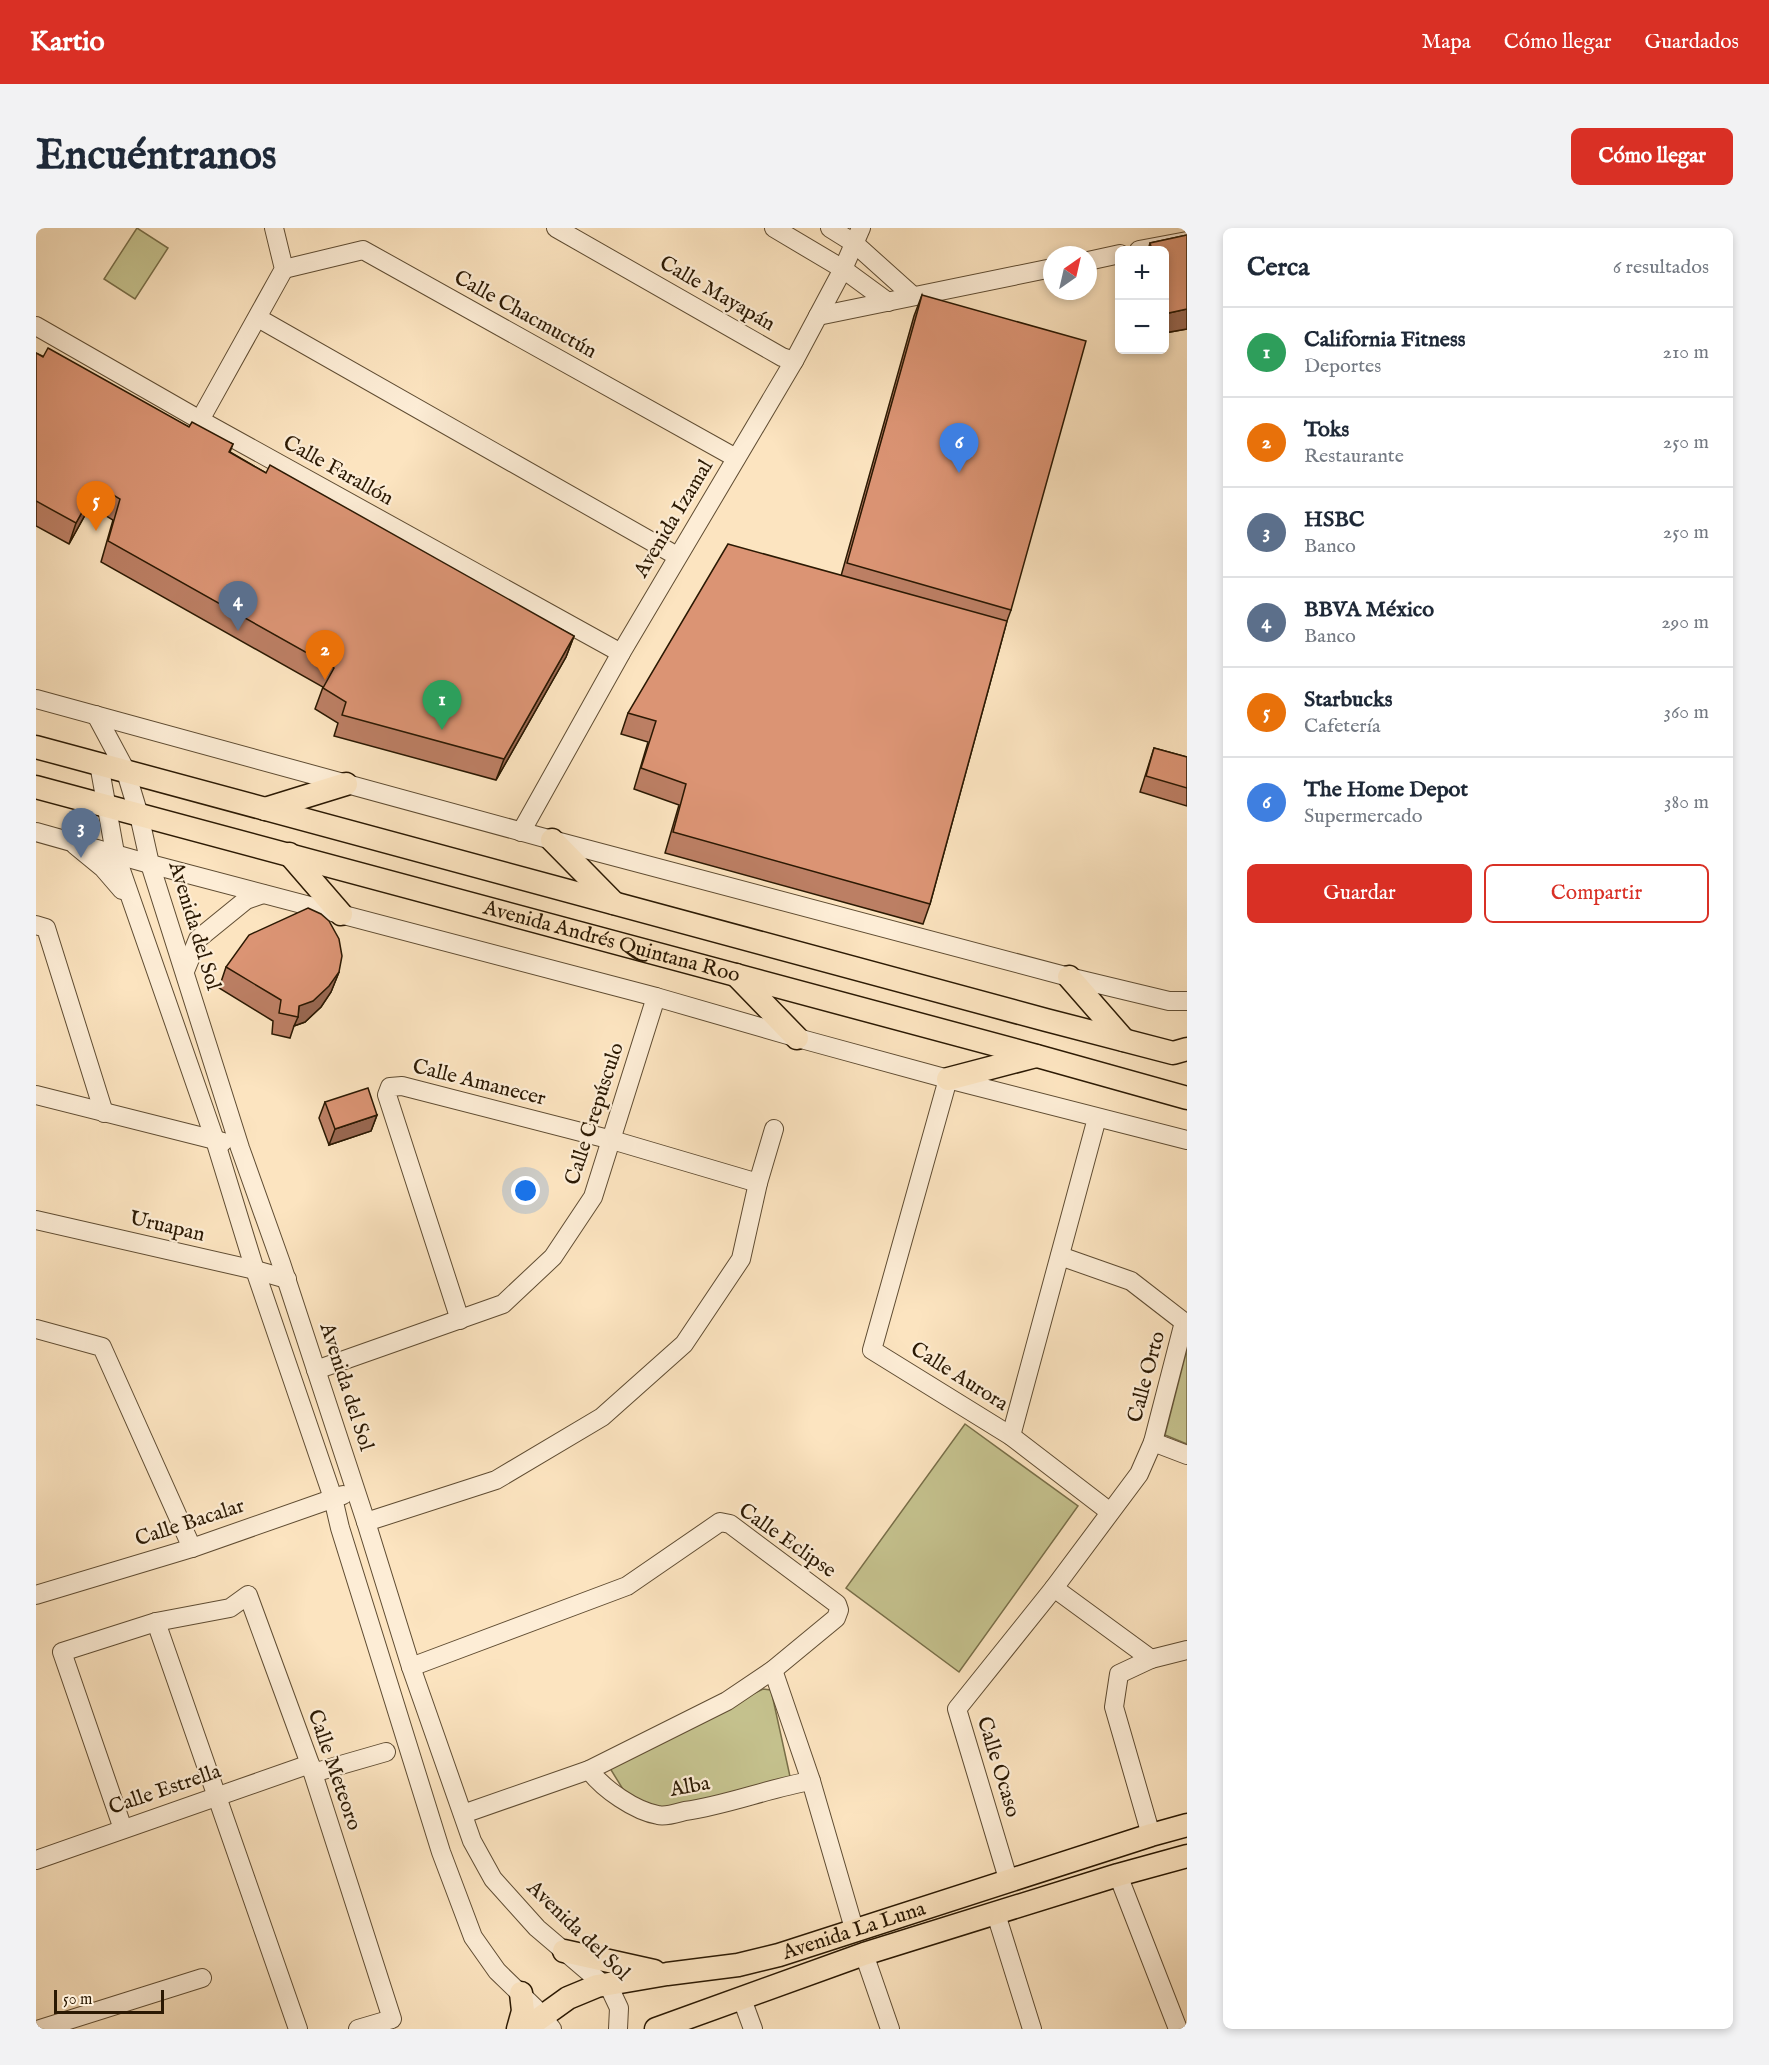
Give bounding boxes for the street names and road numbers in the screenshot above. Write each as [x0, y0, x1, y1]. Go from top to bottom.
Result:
street label: Calle Mayapán [654, 250, 780, 338]
street label: Calle Chacmuctún [449, 265, 601, 365]
street label: Calle Farallón [278, 430, 398, 512]
street label: Avenida Izamal [628, 455, 720, 584]
street label: Avenida del Sol [161, 857, 226, 994]
street label: Avenida Andrés Quintana Roo [479, 894, 743, 989]
street label: Calle Crepúsculo [559, 1039, 631, 1189]
street label: Calle Amanecer [410, 1053, 549, 1113]
street label: Uruapan [127, 1205, 207, 1249]
street label: Avenida del Sol [312, 1319, 379, 1455]
street label: Calle Orto [1122, 1328, 1172, 1426]
street label: Calle Aurora [905, 1336, 1014, 1418]
street label: Calle Bacalar [132, 1493, 248, 1553]
street label: Calle Eclipse [733, 1498, 841, 1585]
street label: Calle Meteoro [301, 1706, 367, 1834]
street label: Calle Ocaso [970, 1713, 1026, 1821]
street label: Calle Estrella [105, 1758, 225, 1822]
street label: Alba [667, 1770, 713, 1804]
street label: Avenida del Sol [520, 1874, 635, 1987]
street label: Avenida La Luna [778, 1895, 930, 1967]

